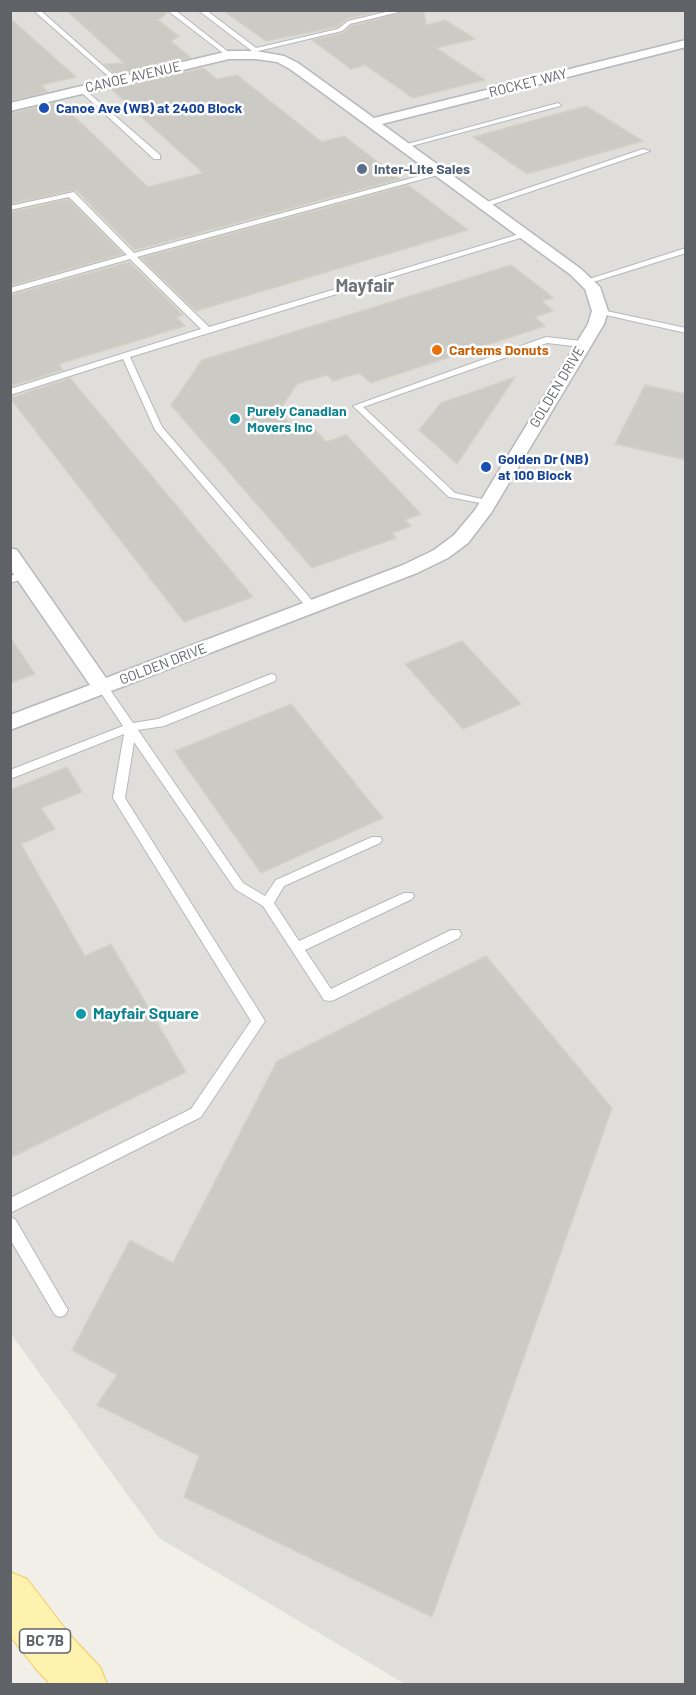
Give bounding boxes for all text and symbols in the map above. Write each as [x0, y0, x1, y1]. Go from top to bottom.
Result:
street label: CANOE AVENUE [83, 58, 183, 96]
street label: ROCKET WAY [487, 65, 569, 101]
place label: Canoe Ave (WB) at 2400 Block [56, 100, 242, 116]
marker: Canoe Ave (WB) at 2400 Block [37, 101, 51, 115]
place label: Inter-Lite Sales [374, 161, 470, 177]
marker: Inter-Lite Sales [355, 162, 369, 176]
district label: Mayfair [335, 275, 395, 297]
place label: Cartems Donuts [449, 342, 549, 358]
marker: Cartems Donuts [430, 343, 444, 357]
street label: GOLDEN DRIVE [526, 343, 588, 431]
place label: Purely Canadian Movers Inc [247, 403, 347, 436]
marker: Purely Canadian Movers Inc [228, 412, 242, 426]
place label: Golden Dr (NB) at 100 Block [498, 451, 588, 484]
marker: Golden Dr (NB) at 100 Block [479, 460, 493, 474]
street label: GOLDEN DRIVE [117, 640, 209, 688]
place label: Mayfair Square [93, 1004, 199, 1024]
marker: Mayfair Square [74, 1007, 88, 1021]
road number: BC 7B [20, 1629, 70, 1653]

